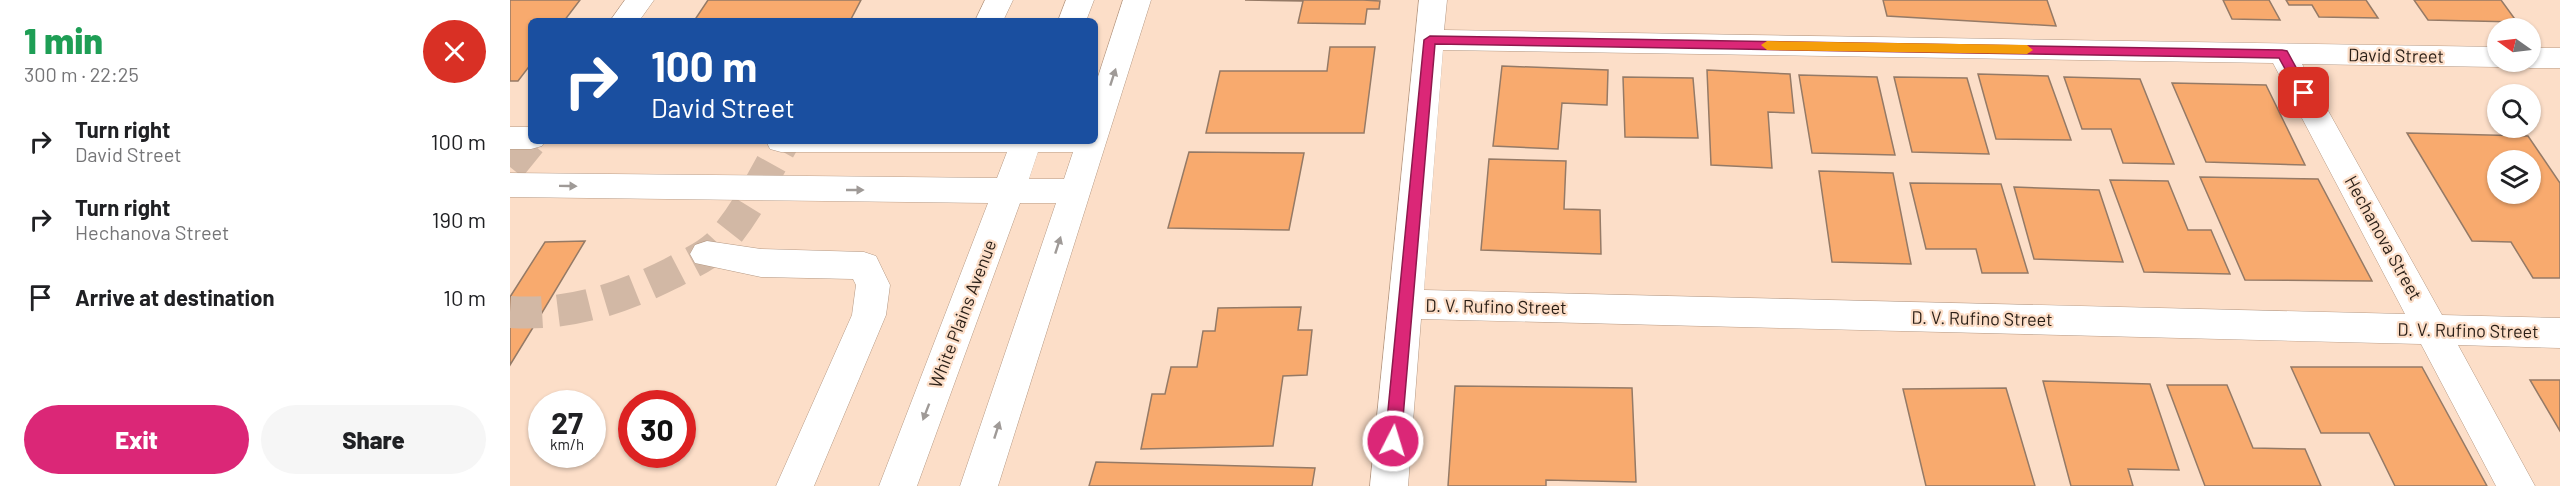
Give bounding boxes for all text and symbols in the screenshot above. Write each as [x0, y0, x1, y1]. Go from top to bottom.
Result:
text: 1 min [24, 18, 103, 61]
north arrow [2487, 18, 2541, 72]
map controls [2487, 18, 2541, 204]
button: close [423, 20, 486, 83]
text: 100 m [651, 40, 757, 90]
icon: right [552, 42, 630, 120]
street label: David Street [2348, 43, 2444, 67]
text: 300 m · 22:25 [24, 62, 139, 86]
pin [2278, 67, 2329, 118]
one-way arrow [1108, 68, 1118, 86]
icon: arrive [2287, 76, 2320, 109]
button: search [2487, 84, 2541, 138]
text: David Street [651, 91, 795, 123]
text: Turn right [75, 116, 170, 142]
icon: right [24, 125, 57, 158]
text: 100 m [431, 128, 486, 154]
text: David Street [75, 142, 181, 166]
button: layers [2487, 150, 2541, 204]
street label: Hechanova Street [2341, 171, 2427, 304]
one-way arrow [559, 181, 578, 191]
one-way arrow [845, 185, 864, 195]
text: Turn right [75, 194, 170, 220]
icon: right [24, 203, 57, 236]
text: 190 m [432, 206, 486, 232]
text: Hechanova Street [75, 220, 229, 244]
street label: White Plains Avenue [924, 236, 1001, 391]
one-way arrow [1054, 236, 1063, 254]
icon: arrive [24, 281, 57, 314]
text: Arrive at destination [75, 284, 274, 310]
text: 10 m [443, 284, 486, 310]
street label: D. V. Rufino Street [1425, 294, 1567, 318]
street label: D. V. Rufino Street [1911, 306, 2053, 330]
street label: D. V. Rufino Street [2397, 318, 2539, 342]
speed limit sign: 30 [618, 390, 696, 468]
one-way arrow [920, 403, 930, 421]
text: 27 [551, 404, 583, 440]
button: Exit [24, 405, 249, 474]
button: Share [261, 405, 486, 474]
position arrow [1361, 409, 1425, 473]
one-way arrow [993, 421, 1003, 439]
text: km/h [550, 435, 584, 453]

